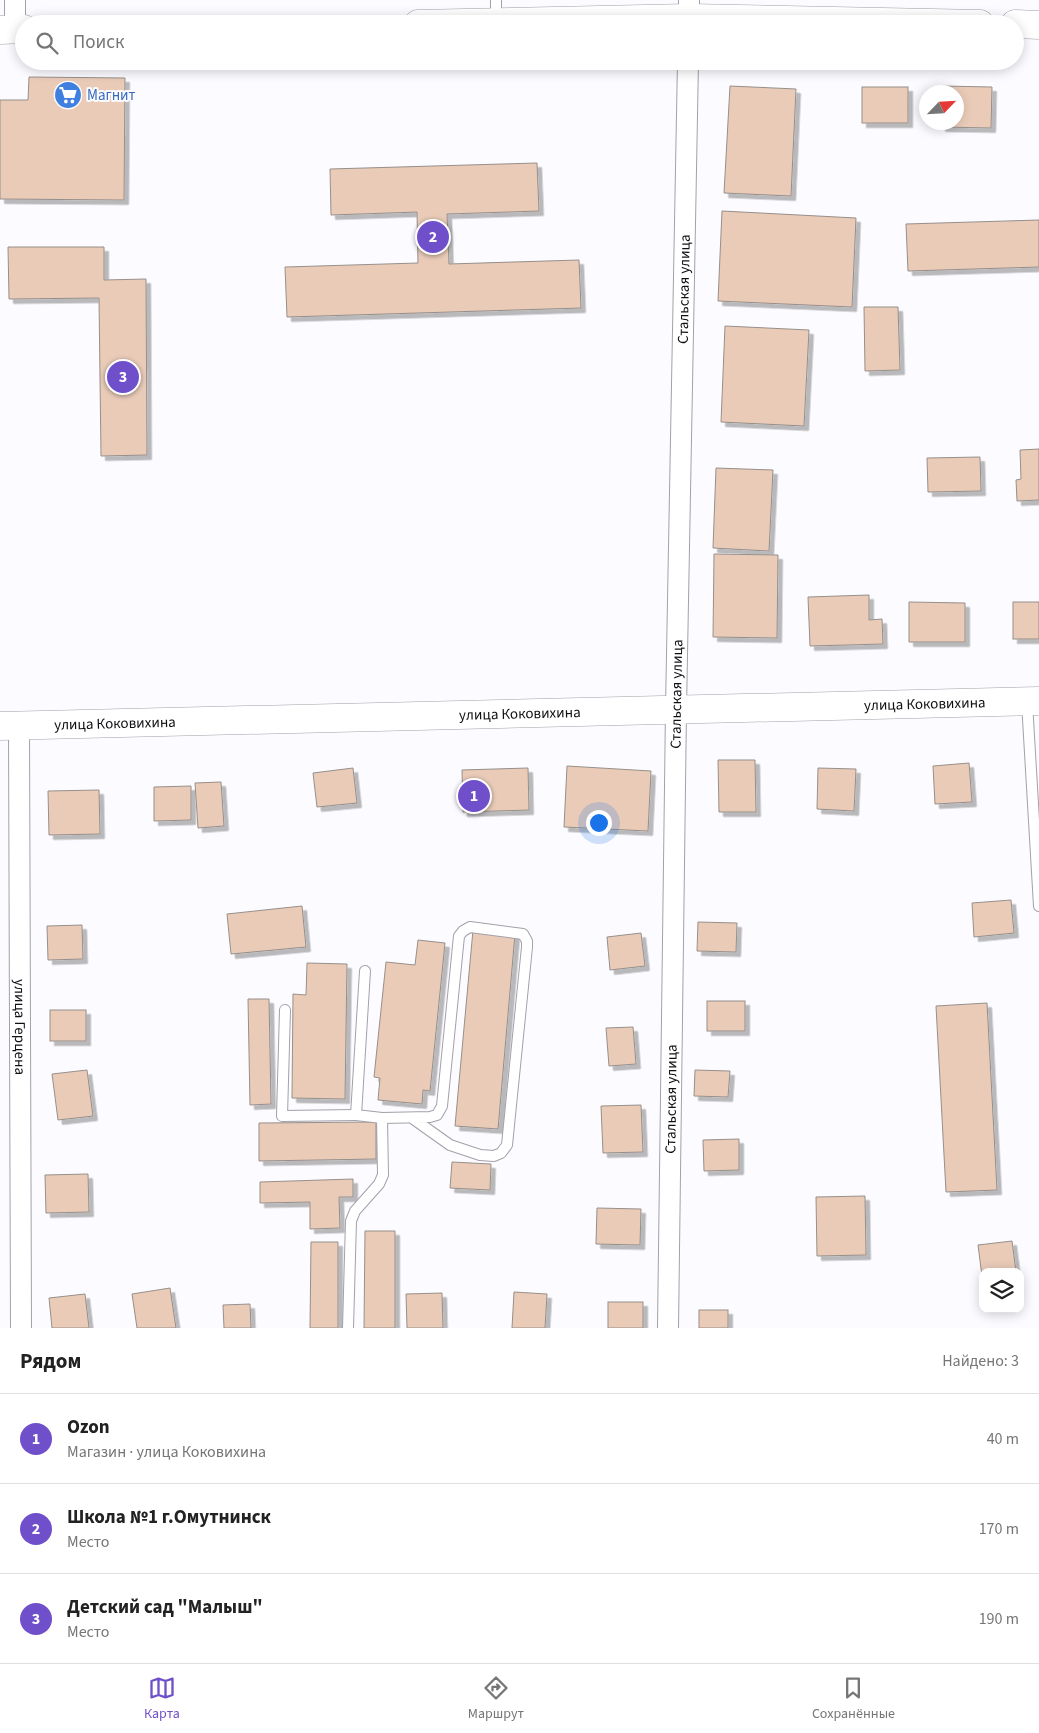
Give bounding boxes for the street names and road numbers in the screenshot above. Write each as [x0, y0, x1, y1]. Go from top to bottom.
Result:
street label: Стальская улица [672, 234, 695, 344]
street label: Стальская улица [665, 639, 688, 749]
street label: улица Коковихина [864, 692, 986, 716]
street label: улица Коковихина [459, 702, 581, 725]
street label: улица Коковихина [54, 711, 176, 735]
street label: улица Герцена [9, 979, 31, 1075]
street label: Стальская улица [660, 1044, 682, 1154]

